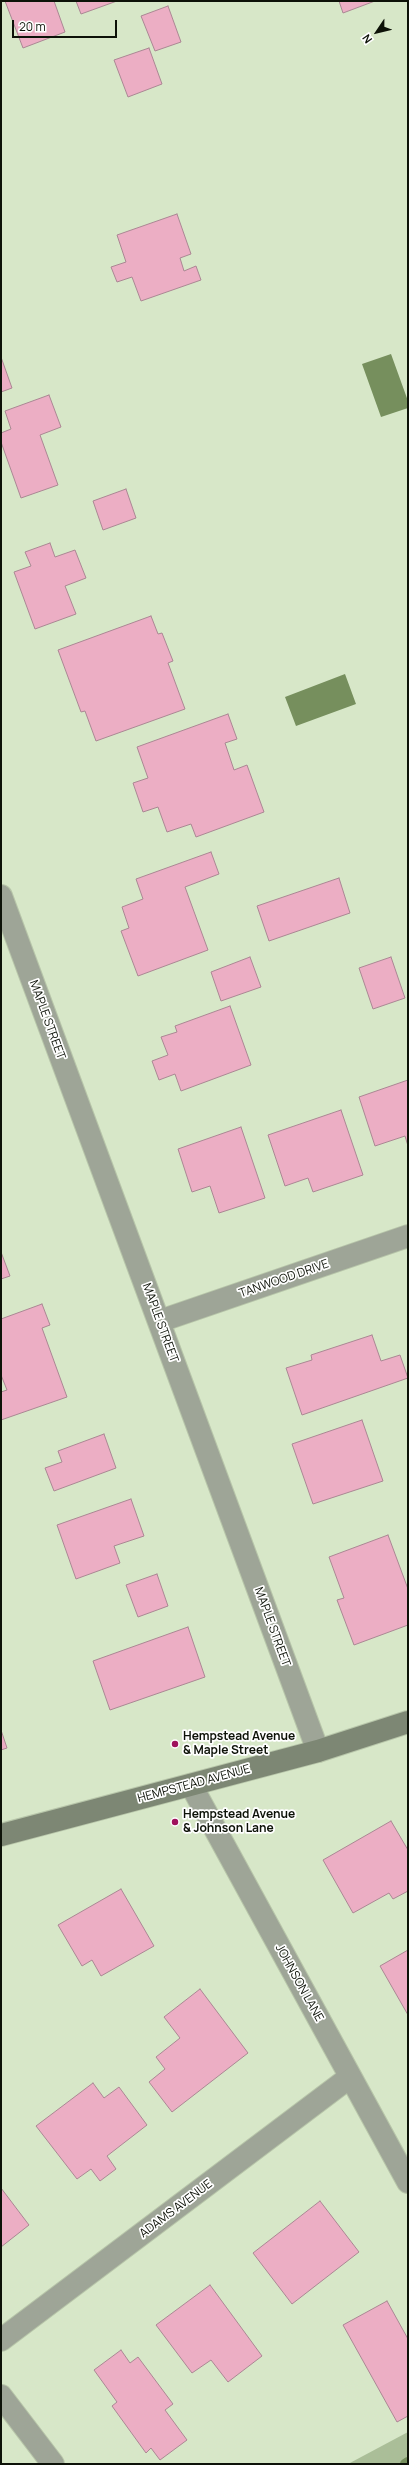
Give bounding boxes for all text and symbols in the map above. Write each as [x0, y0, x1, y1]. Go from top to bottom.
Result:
scale bar [14, 12, 119, 38]
north arrow [357, 12, 397, 52]
text: 20 m [19, 18, 46, 35]
text: N [358, 32, 375, 47]
street label: MAPLE STREET [26, 978, 68, 1062]
street label: TANWOOD DRIVE [237, 1257, 331, 1301]
street label: MAPLE STREET [139, 1281, 181, 1365]
street label: MAPLE STREET [251, 1585, 293, 1669]
place label: Hempstead Avenue & Maple Street [183, 1730, 295, 1758]
marker: Hempstead Avenue & Maple Street [170, 1739, 180, 1749]
street label: HEMPSTEAD AVENUE [136, 1762, 252, 1806]
place label: Hempstead Avenue & Johnson Lane [183, 1808, 295, 1836]
marker: Hempstead Avenue & Johnson Lane [170, 1817, 180, 1827]
street label: JOHNSON LANE [272, 1942, 326, 2024]
street label: ADAMS AVENUE [137, 2177, 215, 2241]

